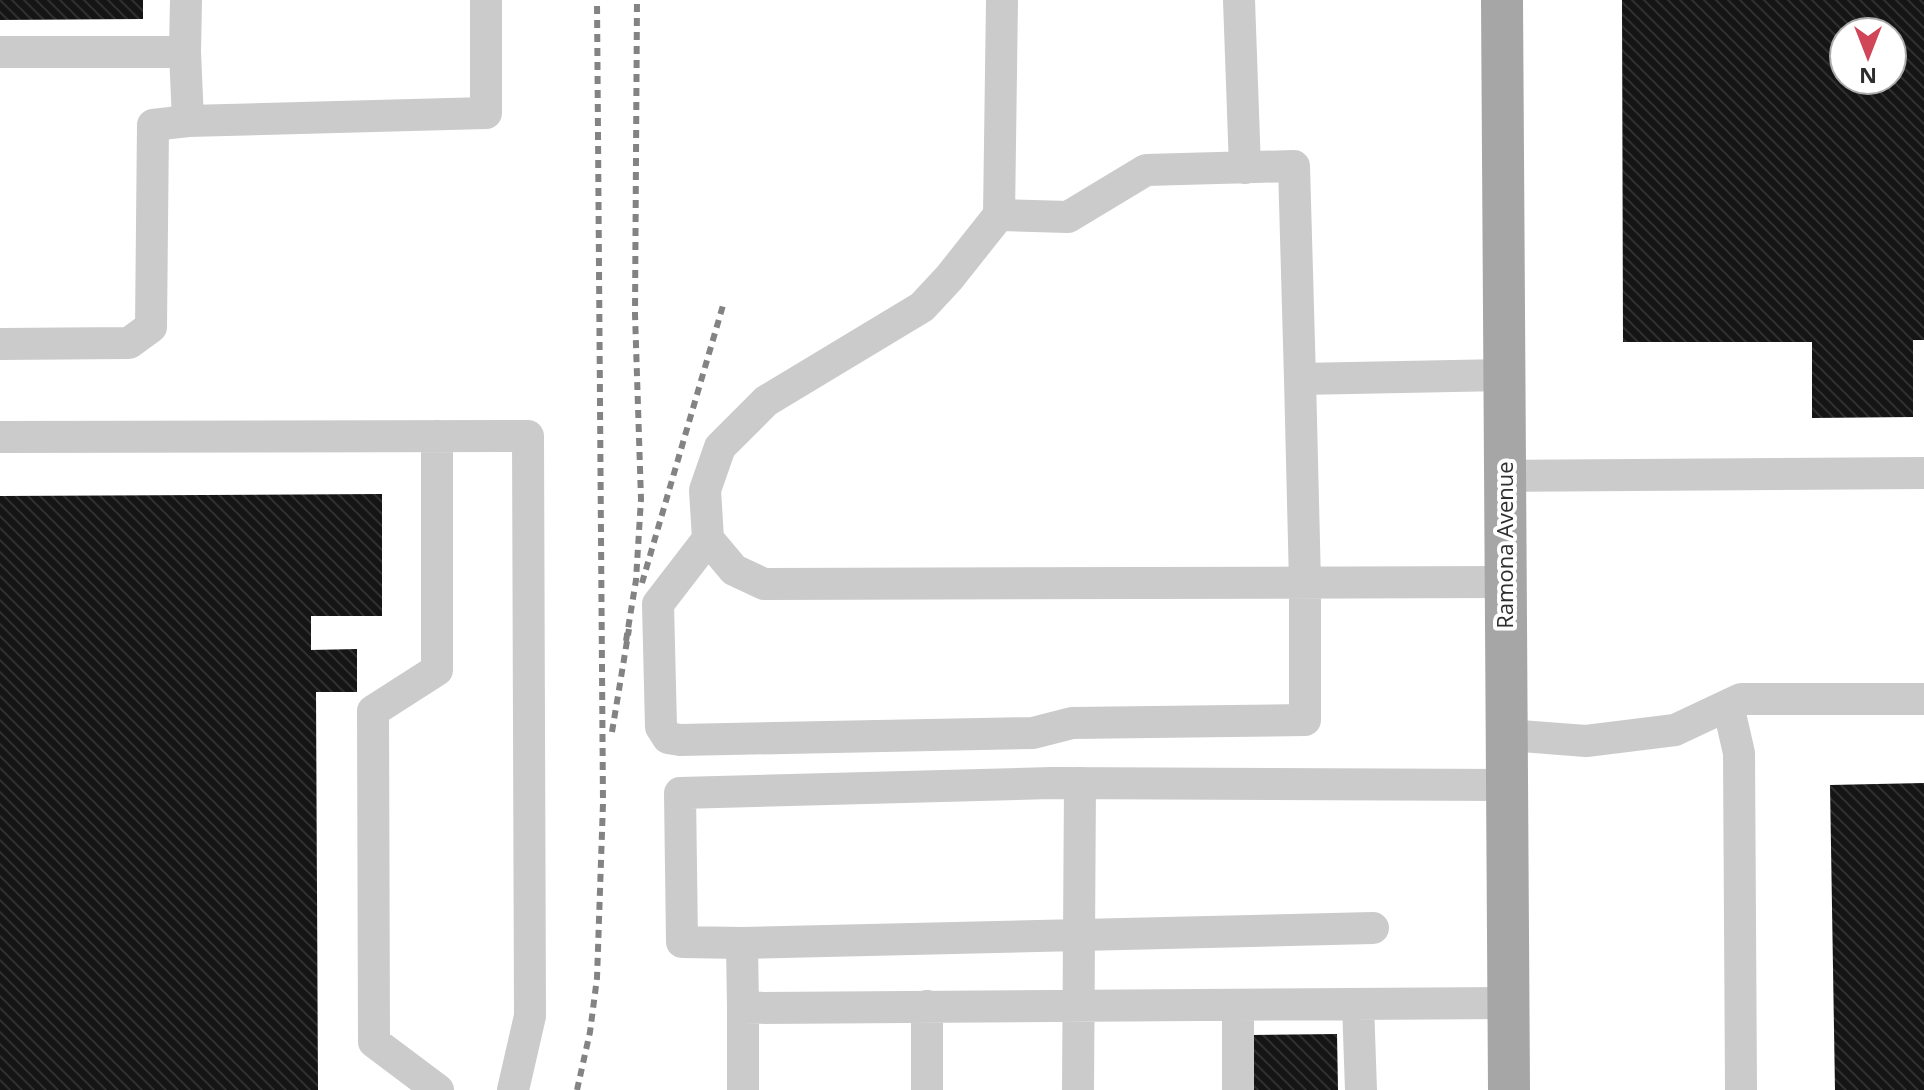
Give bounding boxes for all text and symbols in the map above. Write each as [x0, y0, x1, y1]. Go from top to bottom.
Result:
north arrow [1828, 16, 1908, 96]
text: N [1859, 62, 1877, 92]
street label: Ramona Avenue [1489, 461, 1519, 629]

